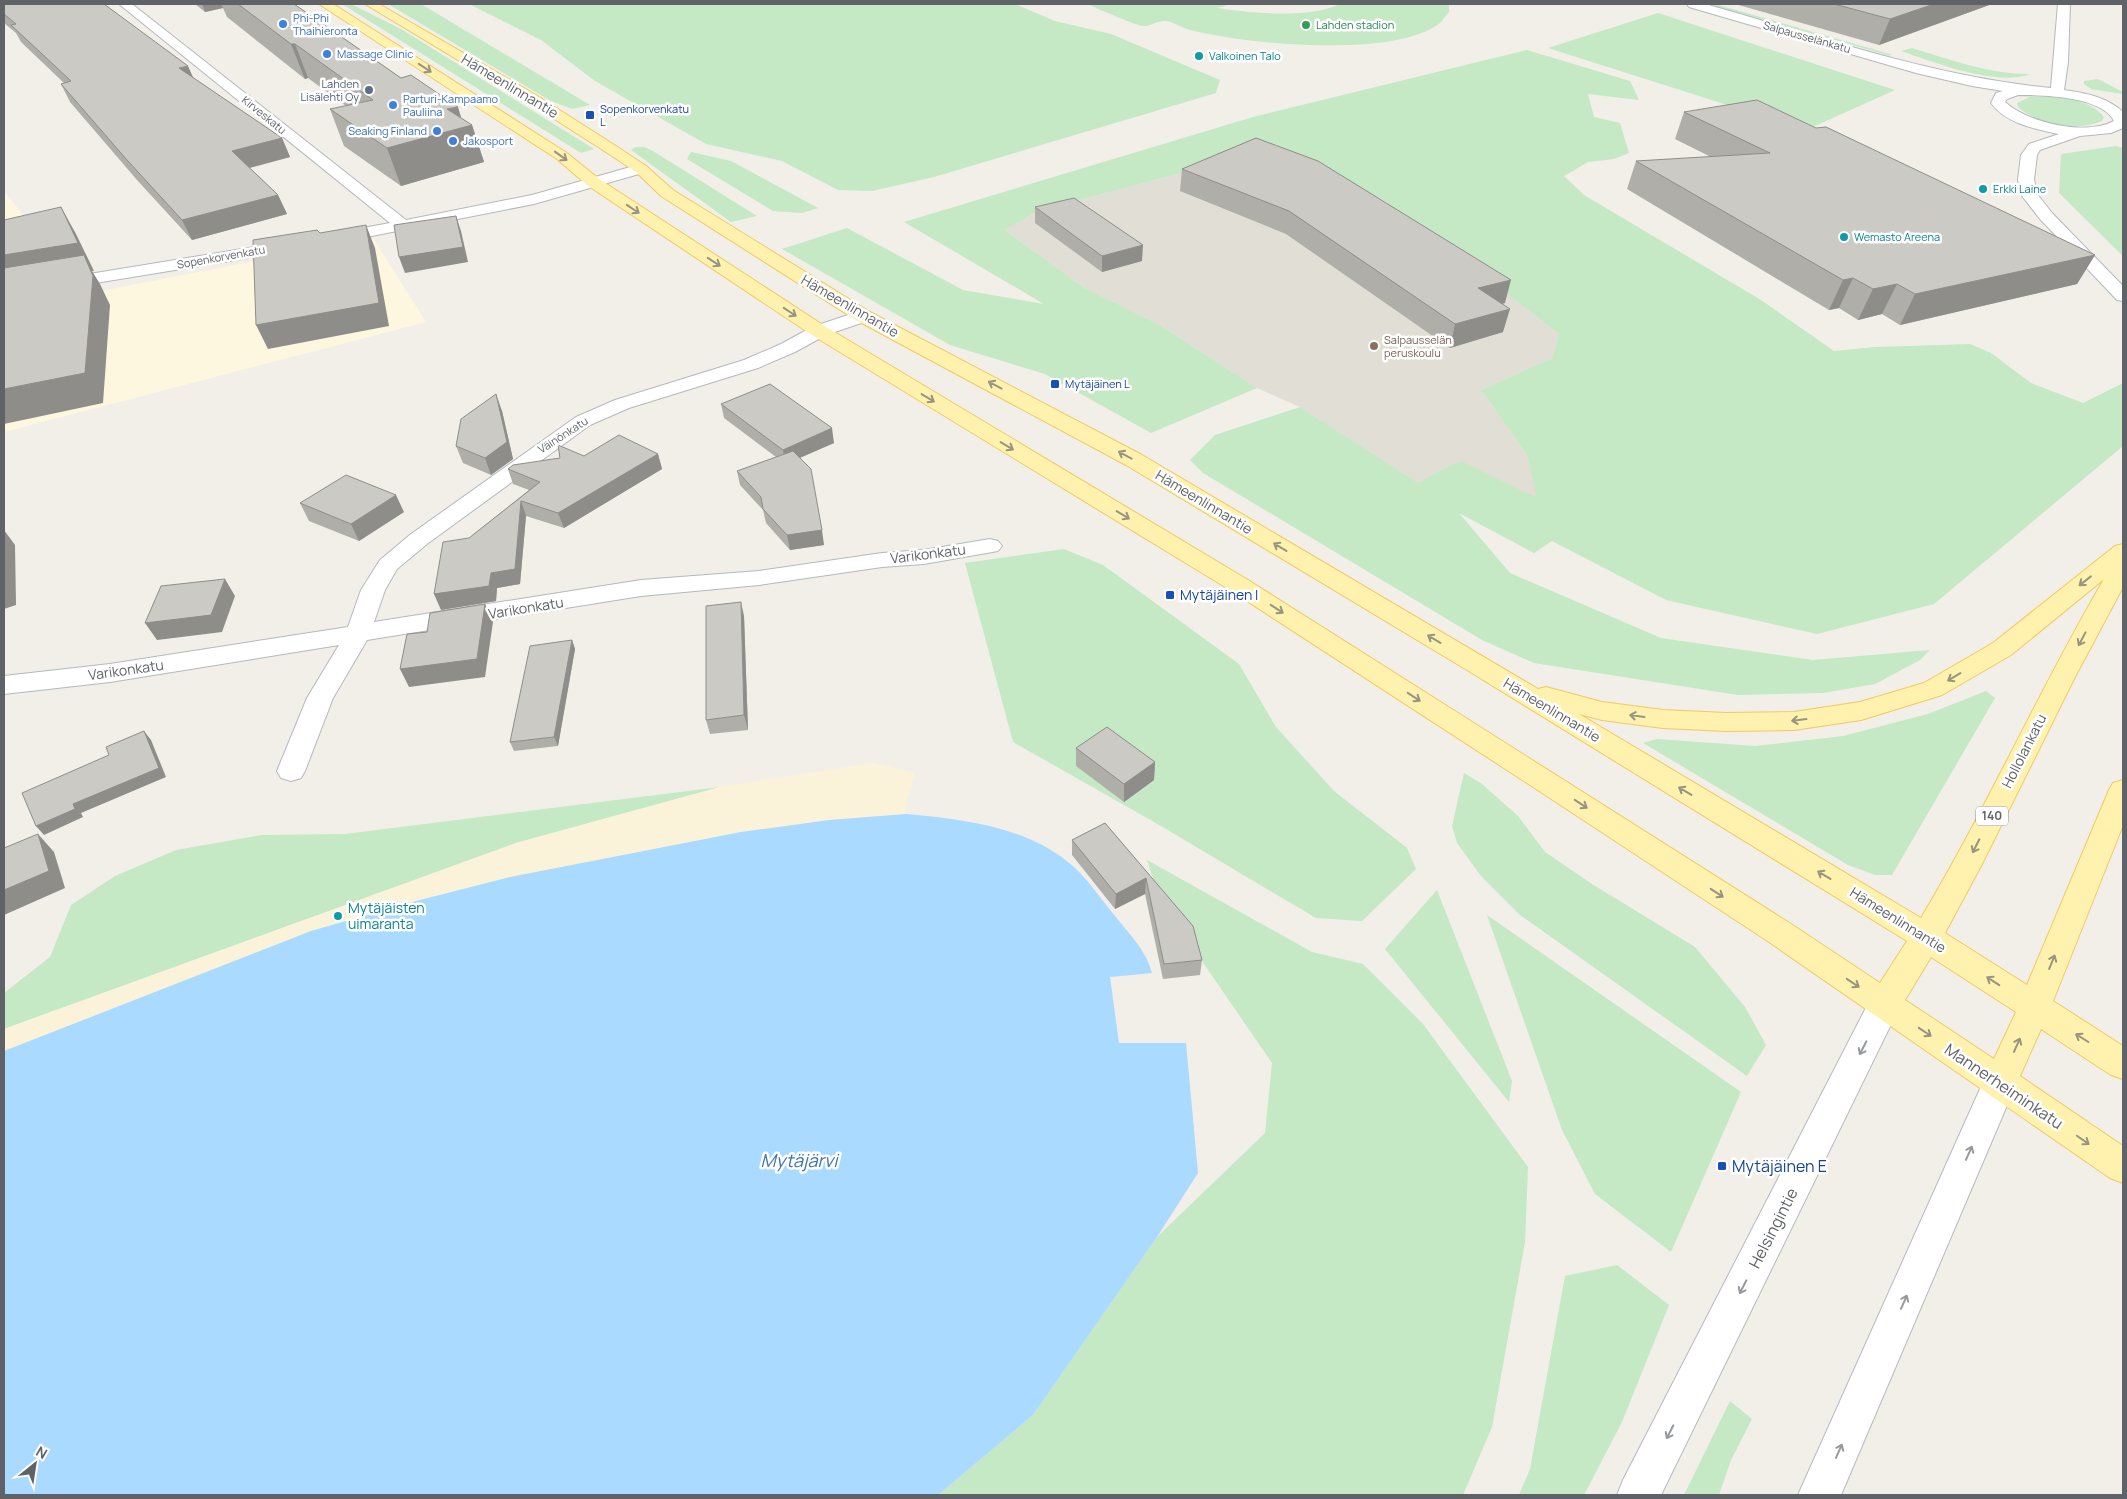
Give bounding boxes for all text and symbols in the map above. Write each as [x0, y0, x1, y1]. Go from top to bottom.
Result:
place label: Phi-Phi Thaihieronta [293, 10, 358, 38]
place label: Lahden stadion [1316, 17, 1394, 32]
street label: Salpausselänkatu [1762, 17, 1853, 56]
marker: Phi-Phi Thaihieronta [277, 18, 289, 30]
marker: Lahden stadion [1300, 19, 1312, 31]
place label: Massage Clinic [337, 46, 413, 61]
marker: Massage Clinic [321, 48, 333, 60]
place label: Valkoinen Talo [1209, 48, 1281, 63]
street label: Hämeenlinnantie [458, 49, 562, 122]
marker: Valkoinen Talo [1193, 50, 1205, 62]
one-way arrow [417, 63, 431, 73]
place label: Lahden Lisälehti Oy [300, 76, 359, 104]
marker: Lahden Lisälehti Oy [363, 84, 375, 96]
place label: Parturi-Kampaamo Pauliina [403, 91, 499, 119]
street label: Kirveskatu [239, 92, 290, 137]
marker: Parturi-Kampaamo Pauliina [387, 99, 399, 111]
place label: Sopenkorvenkatu L [600, 101, 689, 129]
marker: Sopenkorvenkatu L [584, 109, 596, 121]
place label: Seaking Finland [348, 123, 427, 138]
marker: Seaking Finland [431, 125, 443, 137]
place label: Jakosport [463, 133, 513, 148]
marker: Jakosport [447, 135, 459, 147]
one-way arrow [554, 151, 568, 161]
place label: Erkki Laine [1993, 181, 2047, 196]
marker: Erkki Laine [1977, 183, 1989, 195]
one-way arrow [626, 204, 640, 214]
place label: Wemasto Areena [1854, 229, 1940, 244]
marker: Wemasto Areena [1838, 231, 1850, 243]
street label: Sopenkorvenkatu [176, 241, 266, 272]
one-way arrow [706, 257, 720, 267]
street label: Hämeenlinnantie [798, 270, 903, 341]
one-way arrow [782, 307, 796, 317]
place label: Salpausselän peruskoulu [1384, 332, 1452, 360]
marker: Salpausselän peruskoulu [1368, 340, 1380, 352]
place label: Mytäjäinen L [1065, 376, 1130, 391]
marker: Mytäjäinen L [1049, 378, 1061, 390]
one-way arrow [988, 380, 1003, 389]
one-way arrow [920, 393, 934, 403]
street label: Väinönkatu [535, 413, 591, 456]
one-way arrow [1000, 441, 1014, 451]
one-way arrow [1118, 450, 1133, 459]
street label: Hämeenlinnantie [1152, 465, 1256, 538]
one-way arrow [1116, 511, 1130, 521]
street label: Varikonkatu [889, 539, 967, 568]
one-way arrow [1273, 541, 1287, 551]
one-way arrow [2079, 576, 2092, 587]
place label: Mytäjäinen I [1180, 585, 1258, 604]
marker: Mytäjäinen I [1164, 589, 1176, 601]
street label: Varikonkatu [487, 592, 565, 623]
one-way arrow [1270, 604, 1284, 615]
one-way arrow [2077, 631, 2086, 646]
one-way arrow [1428, 634, 1442, 644]
street label: Varikonkatu [87, 655, 165, 684]
one-way arrow [1948, 672, 1962, 682]
street label: Hämeenlinnantie [1500, 673, 1604, 746]
one-way arrow [1406, 692, 1420, 702]
one-way arrow [1629, 710, 1645, 720]
street label: Hollolankatu [1997, 711, 2050, 791]
one-way arrow [1791, 715, 1807, 725]
one-way arrow [1679, 785, 1693, 795]
one-way arrow [1574, 799, 1588, 810]
road number: 140 [1976, 806, 2008, 826]
one-way arrow [1971, 839, 1981, 854]
one-way arrow [1818, 870, 1832, 880]
street label: Hämeenlinnantie [1847, 882, 1950, 957]
one-way arrow [1710, 888, 1724, 898]
place label: Mytäjäisten uimaranta [348, 898, 425, 933]
marker: Mytäjäisten uimaranta [332, 910, 344, 922]
one-way arrow [2049, 955, 2058, 970]
one-way arrow [1986, 976, 2000, 986]
one-way arrow [1846, 977, 1860, 988]
one-way arrow [1918, 1027, 1932, 1037]
one-way arrow [2075, 1033, 2089, 1044]
street label: Mannerheiminkatu [1940, 1038, 2068, 1134]
one-way arrow [2012, 1038, 2022, 1053]
one-way arrow [1858, 1040, 1867, 1055]
one-way arrow [2076, 1135, 2090, 1145]
one-way arrow [1964, 1146, 1974, 1161]
water label: Mytäjärvi [761, 1148, 840, 1172]
place label: Mytäjäinen E [1732, 1155, 1827, 1177]
marker: Mytäjäinen E [1716, 1160, 1728, 1172]
street label: Helsingintie [1743, 1184, 1803, 1272]
one-way arrow [1738, 1279, 1747, 1294]
one-way arrow [1899, 1295, 1909, 1310]
one-way arrow [1665, 1424, 1674, 1439]
north arrow [10, 1439, 60, 1489]
text: N [33, 1442, 51, 1463]
one-way arrow [1834, 1444, 1844, 1459]

